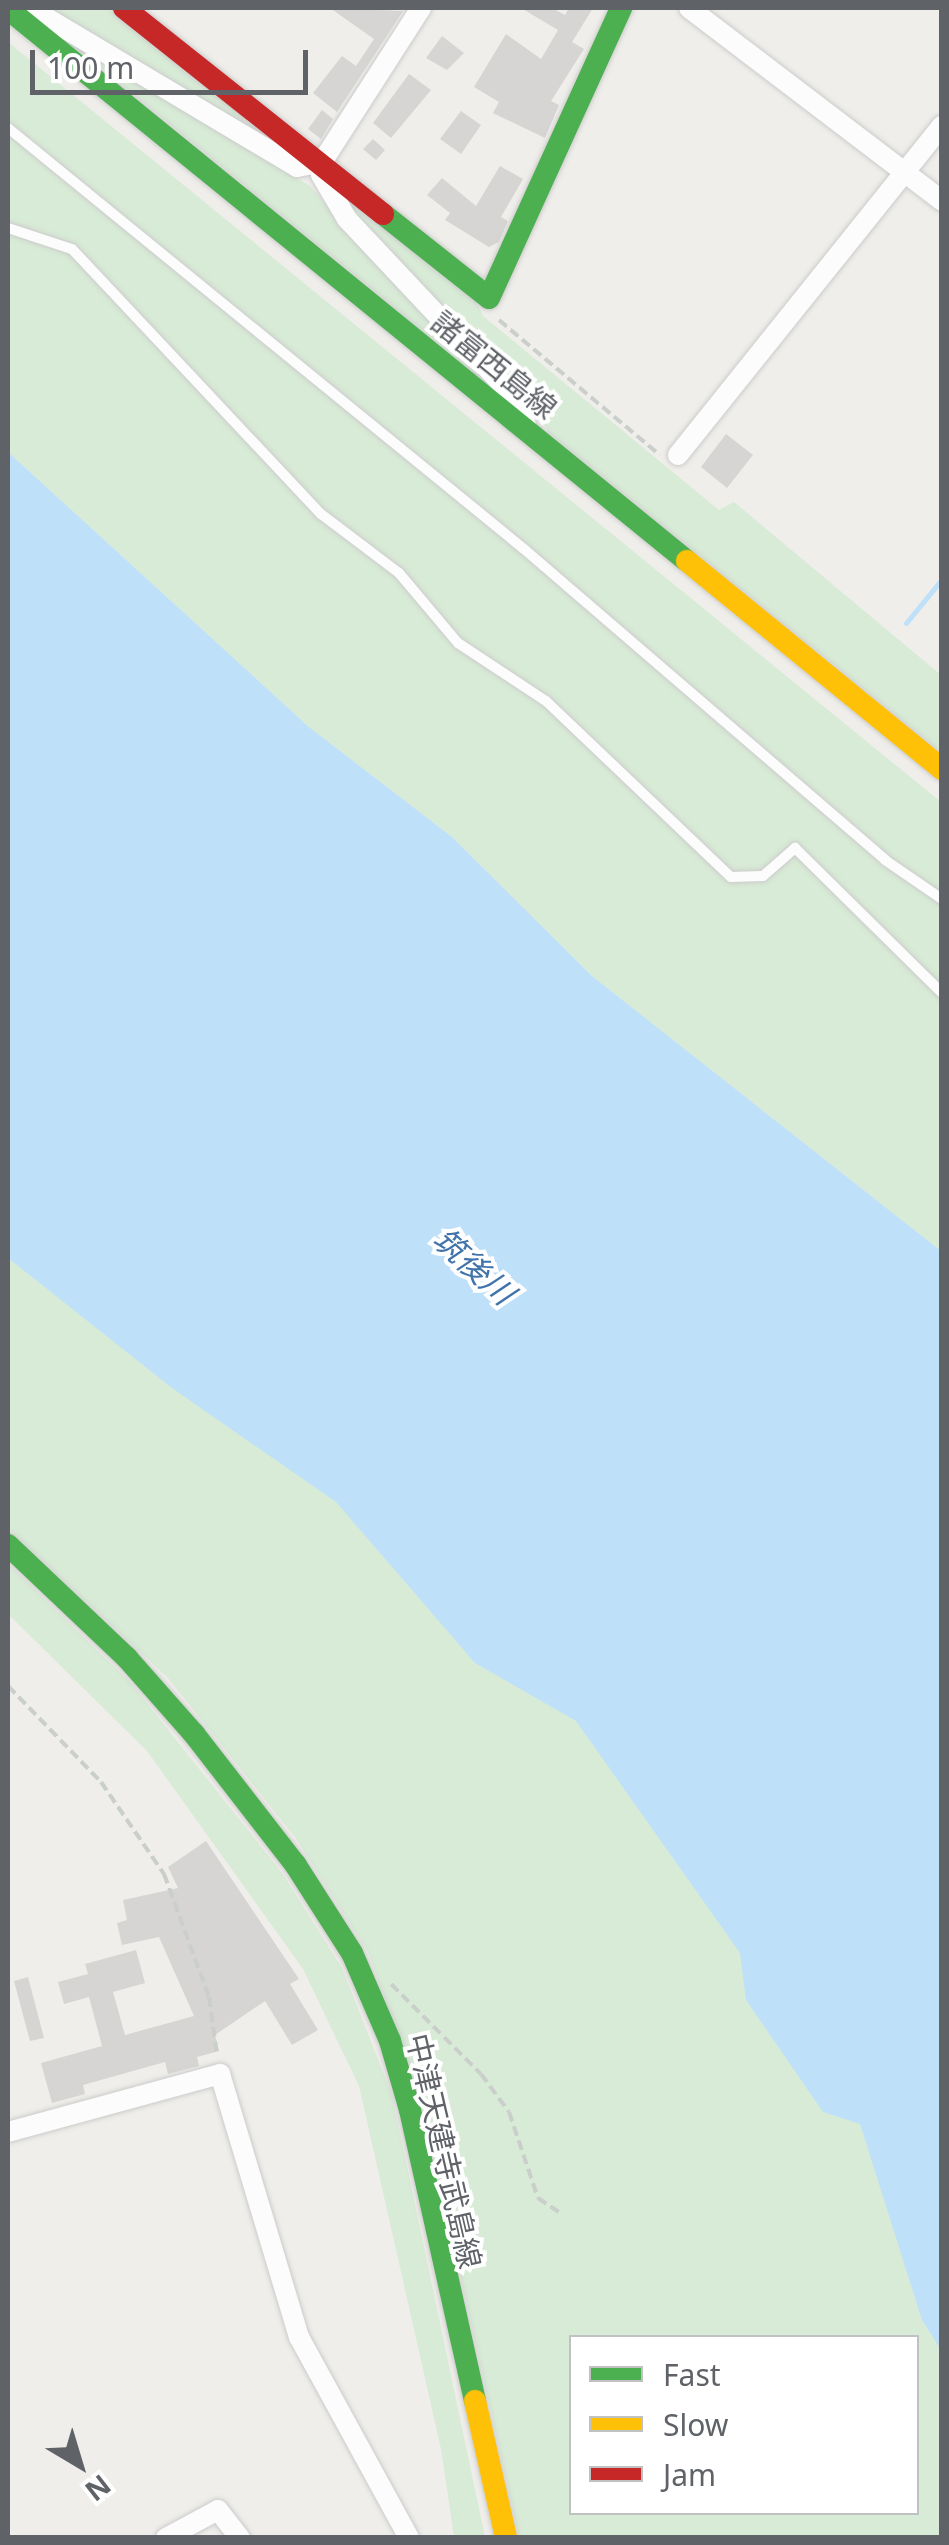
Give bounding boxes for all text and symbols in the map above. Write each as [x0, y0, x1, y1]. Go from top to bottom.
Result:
scale bar [35, 30, 312, 92]
text: 100 m [47, 47, 134, 88]
street label: 諸富西島線 [424, 304, 564, 426]
water label: 筑後川 [425, 1220, 523, 1312]
street label: 中津天建寺武島線 [399, 2030, 489, 2272]
legend [569, 2335, 919, 2515]
text: Fast [663, 2354, 721, 2395]
text: Slow [663, 2404, 728, 2445]
north arrow [30, 2415, 130, 2515]
text: Jam [663, 2454, 716, 2495]
text: N [78, 2467, 119, 2511]

